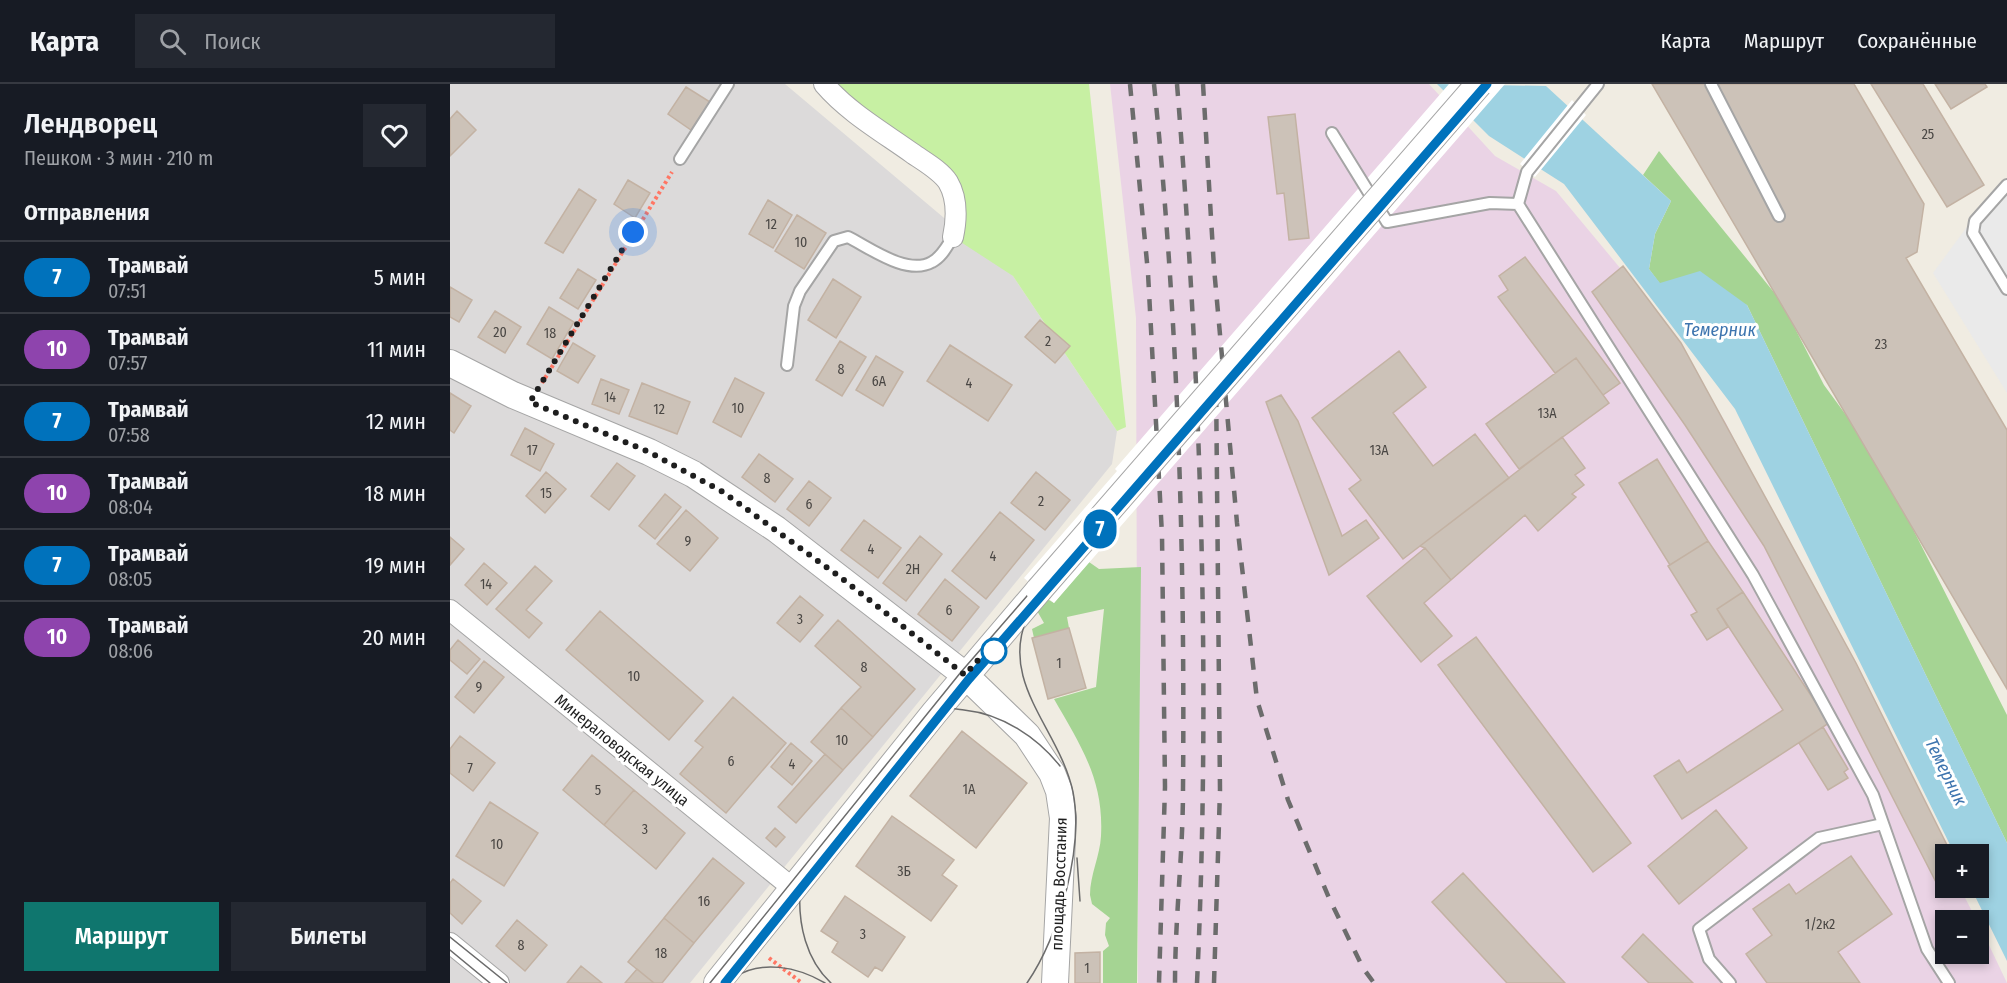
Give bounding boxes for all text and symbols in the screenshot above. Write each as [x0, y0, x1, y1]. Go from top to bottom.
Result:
search box [135, 14, 555, 68]
text: Карта [30, 25, 99, 58]
icon: search [156, 25, 189, 58]
text: Поиск [204, 28, 261, 55]
text: Карта [1661, 28, 1711, 54]
text: Маршрут [1744, 28, 1824, 54]
text: Сохранённые [1857, 28, 1977, 54]
button: heart [363, 104, 426, 167]
text: Лендворец [24, 107, 157, 140]
house number: 25 [1922, 126, 1934, 143]
text: Пешком · 3 мин · 210 m [24, 146, 213, 170]
text: Отправления [24, 199, 150, 226]
house number: 12 [765, 216, 777, 233]
your location [618, 217, 648, 247]
house number: 10 [795, 234, 807, 251]
text: Трамвай [108, 252, 189, 279]
text: 7 [53, 264, 61, 290]
text: 5 мин [374, 264, 426, 291]
text: 07:51 [108, 279, 146, 303]
water label: Темерник [1684, 319, 1756, 341]
text: Трамвай [108, 324, 189, 351]
house number: 20 [493, 324, 507, 341]
house number: 18 [544, 325, 556, 342]
house number: 2 [1045, 333, 1051, 350]
text: 10 [47, 336, 67, 362]
text: 11 мин [367, 336, 426, 363]
house number: 23 [1875, 336, 1887, 353]
text: 07:57 [108, 351, 147, 375]
house number: 8 [838, 361, 845, 378]
house number: 6А [872, 373, 887, 390]
house number: 4 [966, 375, 973, 392]
house number: 14 [604, 389, 616, 406]
text: Трамвай [108, 396, 189, 423]
house number: 10 [732, 400, 744, 417]
house number: 12 [653, 401, 665, 418]
house number: 13А [1537, 405, 1557, 422]
text: 7 [53, 408, 61, 434]
text: 12 мин [366, 408, 426, 435]
text: 07:58 [108, 423, 150, 447]
house number: 17 [526, 442, 538, 459]
house number: 13А [1369, 442, 1389, 459]
text: Трамвай [108, 468, 189, 495]
house number: 8 [764, 470, 771, 487]
text: 10 [47, 480, 67, 506]
text: 18 мин [364, 480, 426, 507]
house number: 15 [540, 485, 552, 502]
house number: 2 [1038, 493, 1044, 510]
text: 08:04 [108, 495, 153, 519]
house number: 6 [806, 496, 813, 513]
line badge: 7 [1080, 510, 1120, 548]
text: 7 [1096, 516, 1104, 542]
house number: 9 [685, 533, 692, 550]
text: Трамвай [108, 540, 189, 567]
house number: 4 [868, 541, 875, 558]
house number: 4 [990, 548, 997, 565]
text: 7 [53, 552, 61, 578]
text: 19 мин [365, 552, 426, 579]
house number: 2Н [906, 561, 920, 578]
text: 08:05 [108, 567, 152, 591]
house number: 14 [480, 576, 492, 593]
house number: 6 [946, 602, 953, 619]
house number: 3 [797, 611, 803, 628]
text: Трамвай [108, 612, 189, 639]
text: 10 [47, 624, 67, 650]
text: 20 мин [363, 624, 426, 651]
unlabelled marker [981, 638, 1007, 664]
text: 08:06 [108, 639, 153, 663]
house number: 1 [1056, 655, 1062, 672]
house number: 8 [861, 659, 868, 676]
house number: 10 [628, 668, 640, 685]
house number: 9 [476, 679, 483, 696]
street label: Минераловодская улица [551, 690, 693, 810]
house number: 10 [836, 732, 848, 749]
water label: Темерник [1920, 735, 1972, 810]
house number: 6 [728, 753, 735, 770]
house number: 4 [789, 756, 796, 773]
house number: 7 [467, 760, 473, 777]
house number: 1А [963, 781, 976, 798]
house number: 5 [595, 782, 601, 799]
street label: площадь Восстания [1047, 817, 1071, 951]
house number: 3 [642, 821, 648, 838]
house number: 10 [491, 836, 503, 853]
map controls [1935, 844, 1989, 964]
button: + [1935, 844, 1989, 898]
house number: 3Б [897, 863, 911, 880]
house number: 16 [698, 893, 710, 910]
button: Маршрут [24, 902, 219, 971]
button: Билеты [231, 902, 426, 971]
button: − [1935, 910, 1989, 964]
house number: 1/2к2 [1805, 916, 1835, 933]
house number: 3 [860, 926, 866, 943]
house number: 8 [518, 937, 525, 954]
house number: 18 [655, 945, 667, 962]
house number: 1 [1084, 960, 1090, 977]

